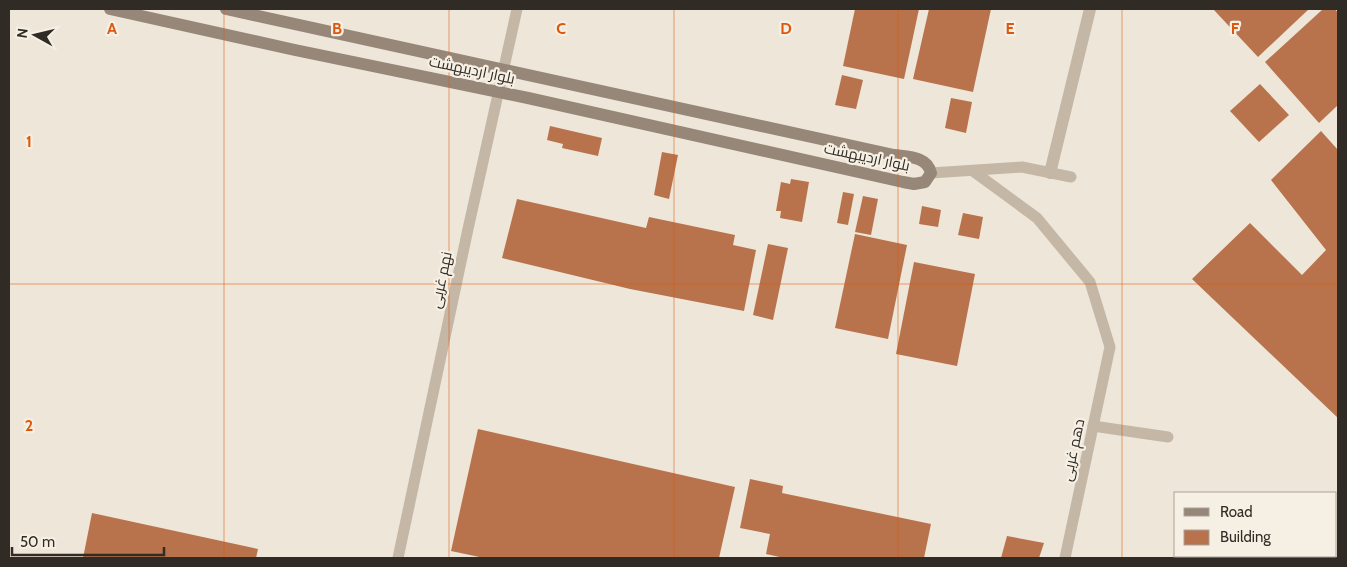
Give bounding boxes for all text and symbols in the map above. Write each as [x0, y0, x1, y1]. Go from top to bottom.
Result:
north arrow [10, 10, 60, 60]
text: A [107, 19, 117, 38]
text: B [332, 19, 342, 38]
text: C [556, 19, 566, 38]
text: D [780, 19, 792, 38]
text: E [1005, 19, 1015, 38]
text: F [1231, 19, 1240, 38]
text: N [13, 27, 32, 39]
street label: بلوار اردیبهشت [427, 52, 517, 89]
text: 1 [26, 132, 32, 151]
street label: بلوار اردیبهشت [822, 139, 912, 176]
street label: نهم غربی [426, 250, 457, 310]
text: 2 [25, 416, 33, 435]
street label: دهم غربی [1058, 417, 1089, 483]
legend [1174, 492, 1337, 557]
text: Road [1220, 503, 1253, 521]
scale bar [12, 524, 165, 556]
text: Building [1220, 528, 1271, 546]
text: 50 m [20, 533, 55, 551]

